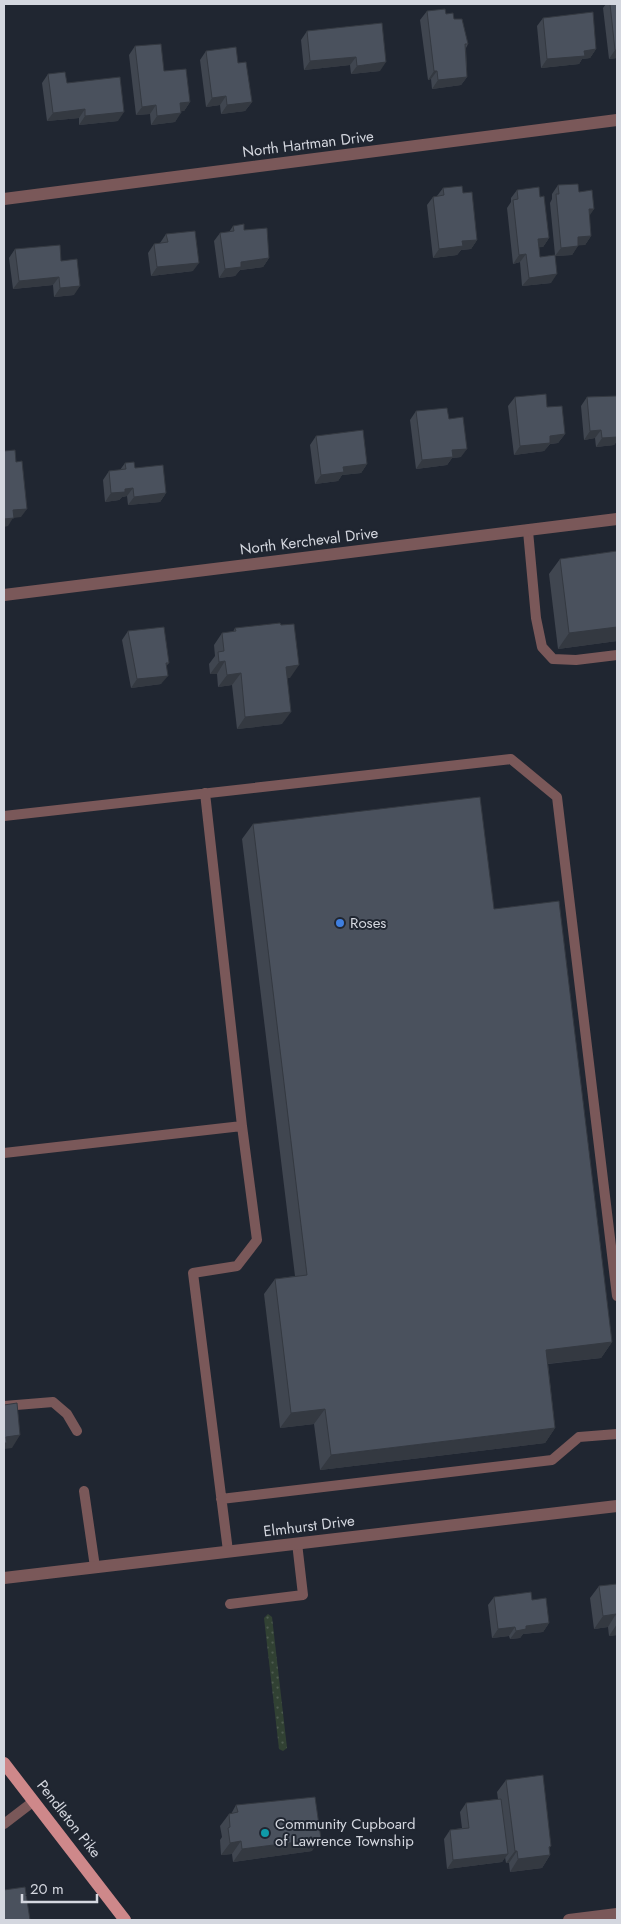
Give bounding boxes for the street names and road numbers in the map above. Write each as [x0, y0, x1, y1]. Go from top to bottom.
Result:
street label: North Hartman Drive [241, 125, 375, 163]
street label: North Kercheval Drive [239, 522, 380, 560]
street label: Elmhurst Drive [262, 1509, 356, 1543]
street label: Pendleton Pike [32, 1775, 107, 1863]

